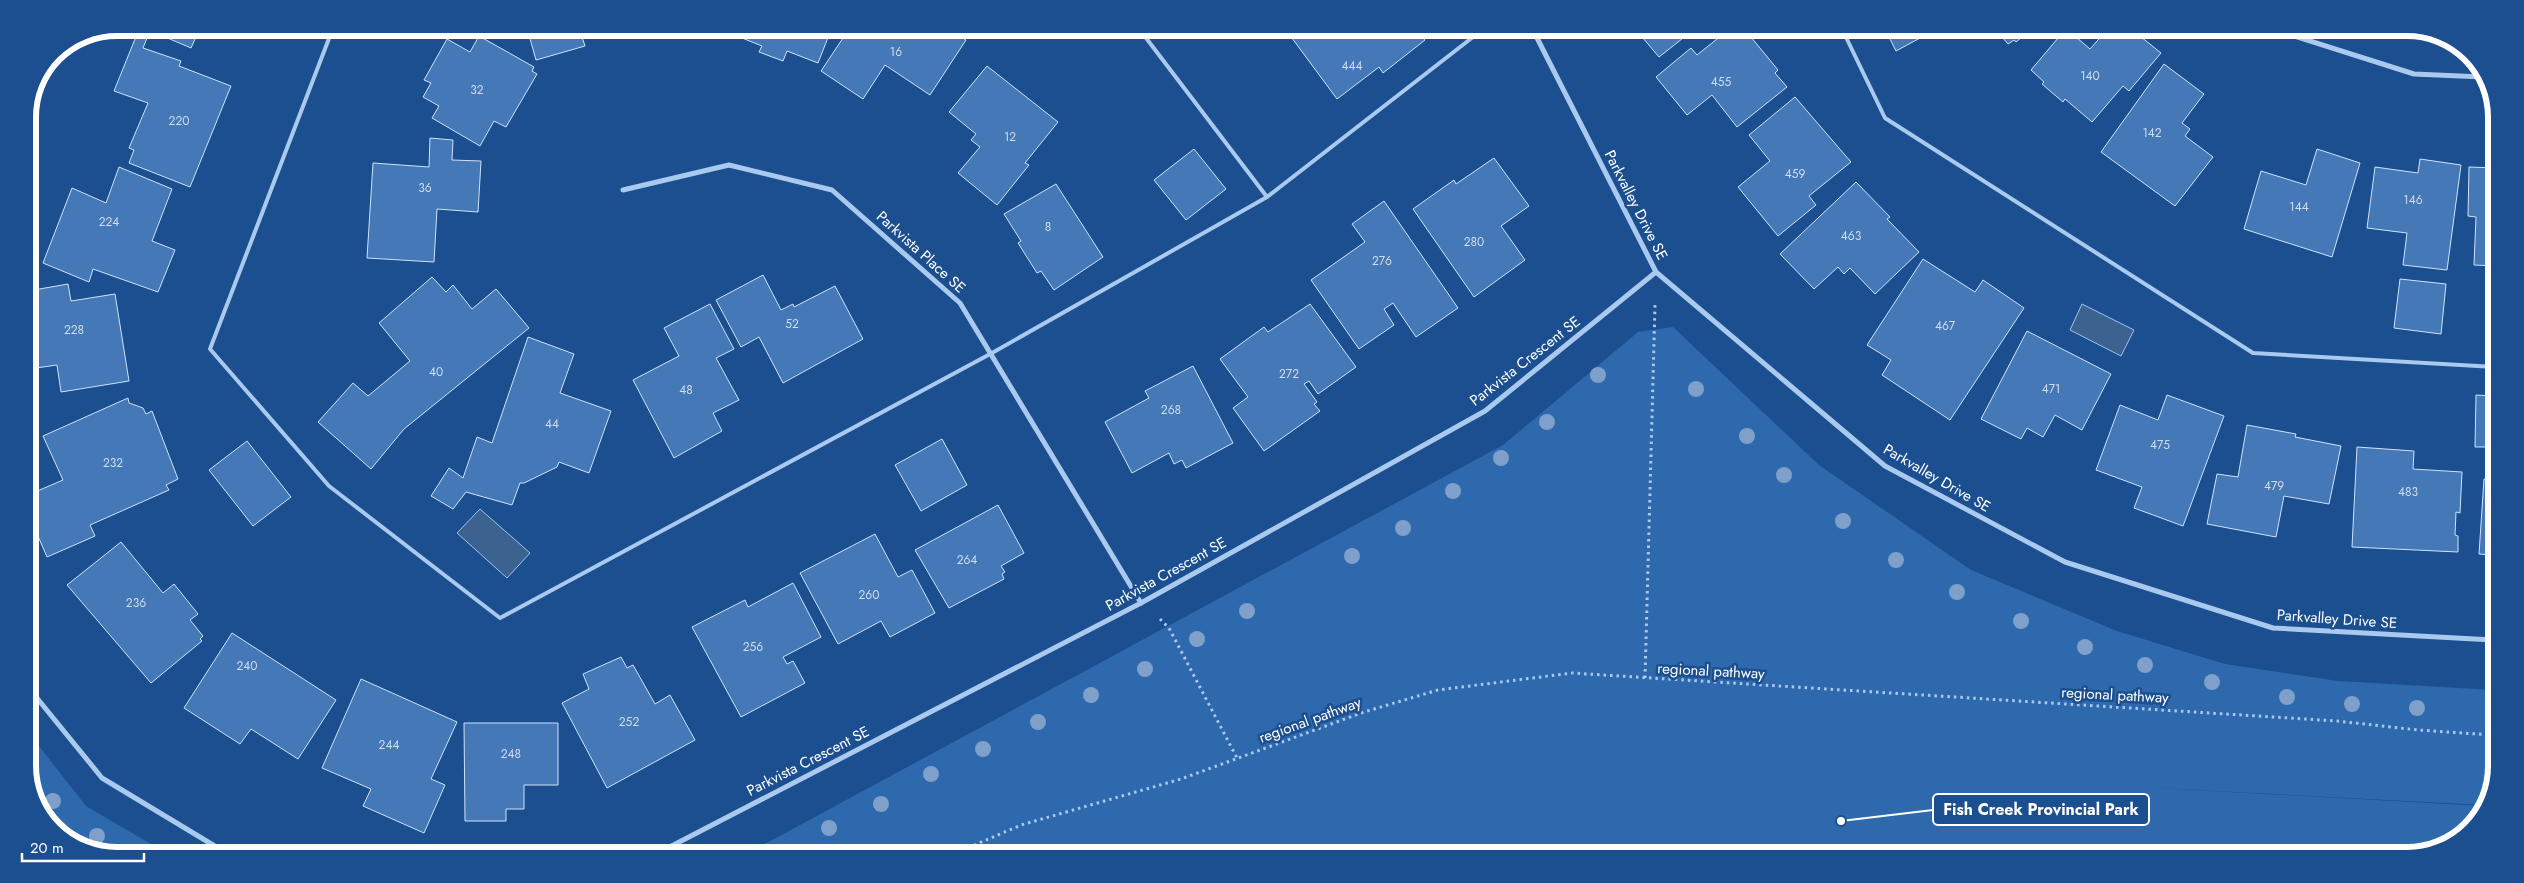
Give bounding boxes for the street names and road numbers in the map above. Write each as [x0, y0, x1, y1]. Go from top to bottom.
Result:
street label: Parkvalley Drive SE [1599, 146, 1673, 264]
street label: Parkvista Place SE [871, 206, 971, 298]
street label: Parkvista Crescent SE [1465, 311, 1585, 411]
street label: Parkvalley Drive SE [1879, 438, 1995, 518]
street label: Parkvista Crescent SE [1102, 532, 1230, 616]
street label: Parkvalley Drive SE [2276, 604, 2398, 634]
street label: regional pathway [1657, 657, 1766, 685]
street label: regional pathway [2061, 681, 2170, 709]
street label: regional pathway [1256, 691, 1365, 749]
street label: Parkvista Crescent SE [743, 721, 873, 801]

